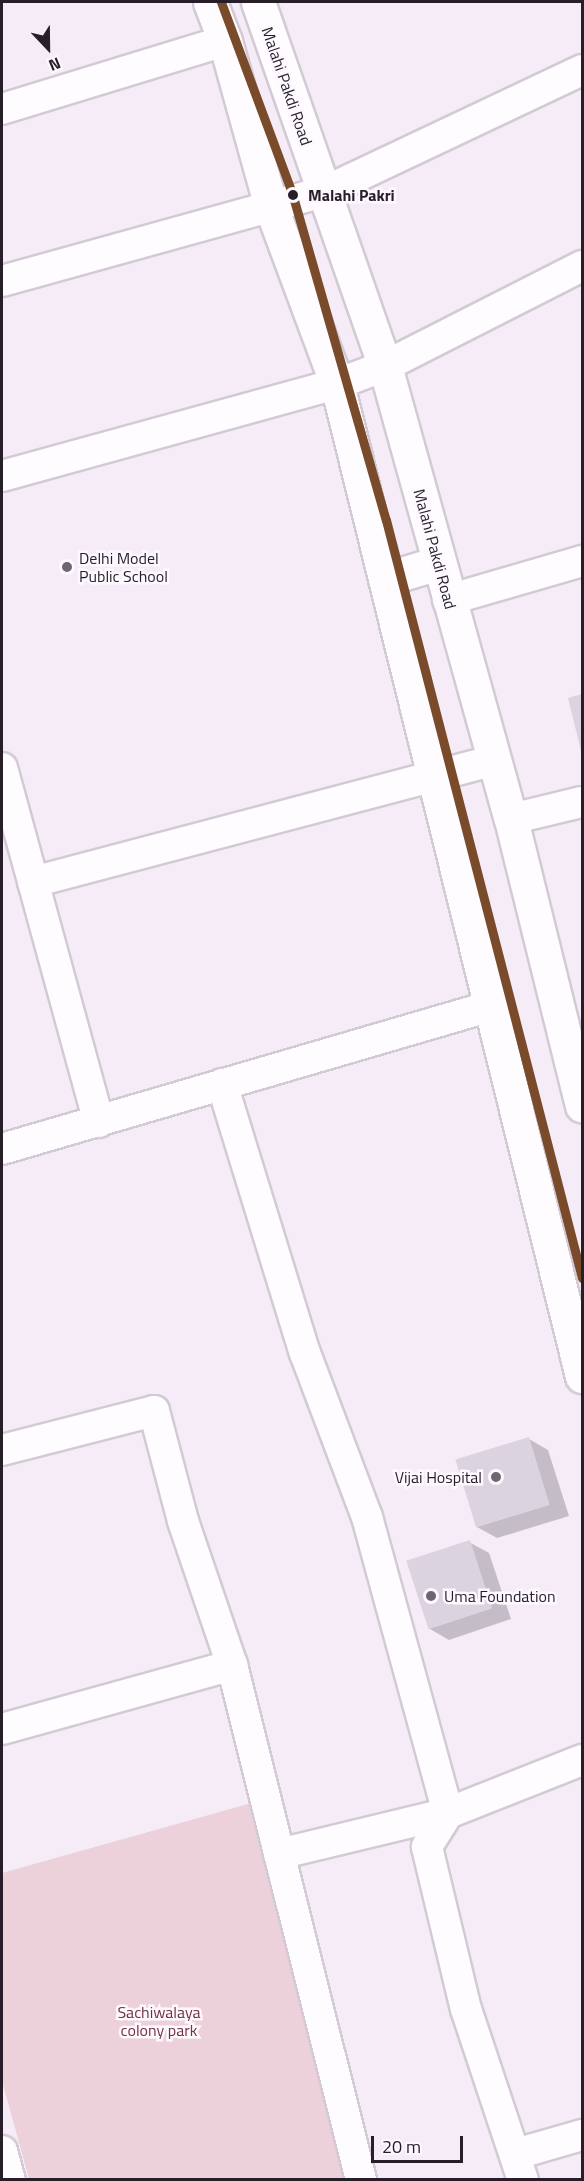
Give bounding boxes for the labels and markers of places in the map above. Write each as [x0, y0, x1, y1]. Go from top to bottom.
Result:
marker: Malahi Pakri [283, 185, 303, 205]
place label: Malahi Pakri [308, 185, 395, 205]
place label: Delhi Model Public School [79, 548, 168, 586]
marker: Delhi Model Public School [60, 560, 74, 574]
place label: Vijai Hospital [395, 1467, 482, 1487]
marker: Vijai Hospital [487, 1468, 505, 1486]
place label: Uma Foundation [444, 1586, 556, 1606]
marker: Uma Foundation [422, 1587, 440, 1605]

